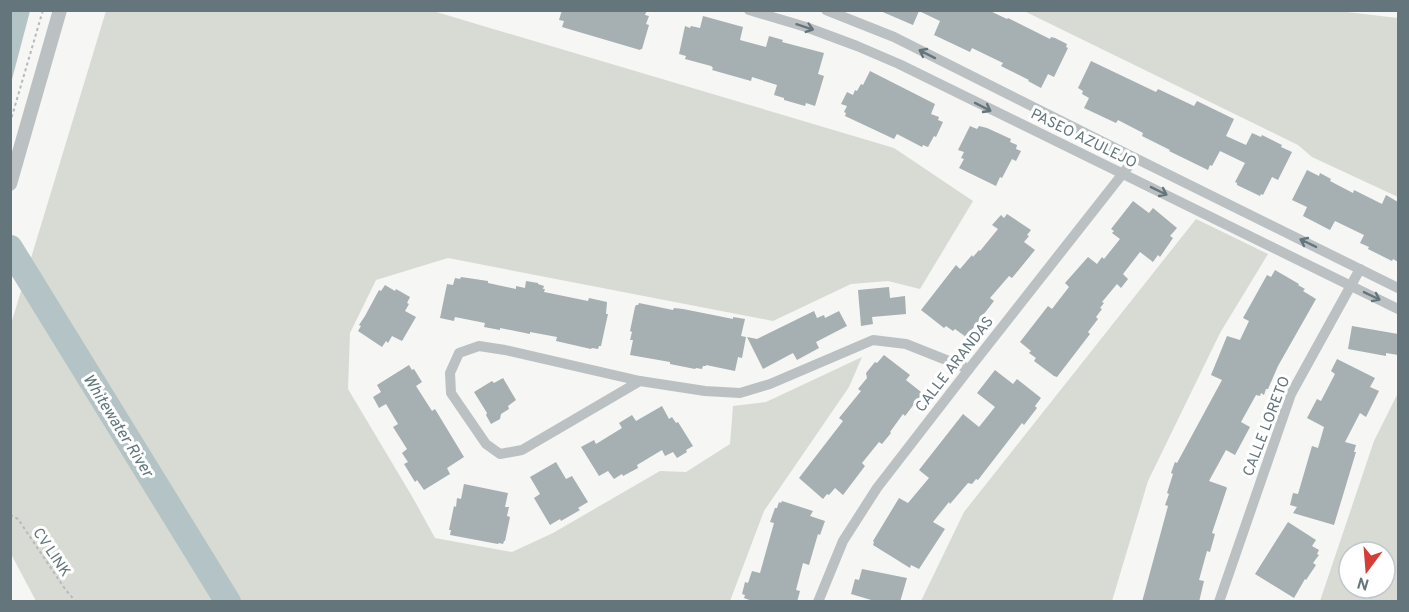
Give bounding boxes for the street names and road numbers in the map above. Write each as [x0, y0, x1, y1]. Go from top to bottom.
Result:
street label: PASEO AZULEJO [1027, 105, 1140, 173]
street label: CALLE ARANDAS [912, 313, 998, 417]
street label: CALLE LORETO [1240, 374, 1295, 479]
street label: CV LINK [27, 525, 74, 581]

